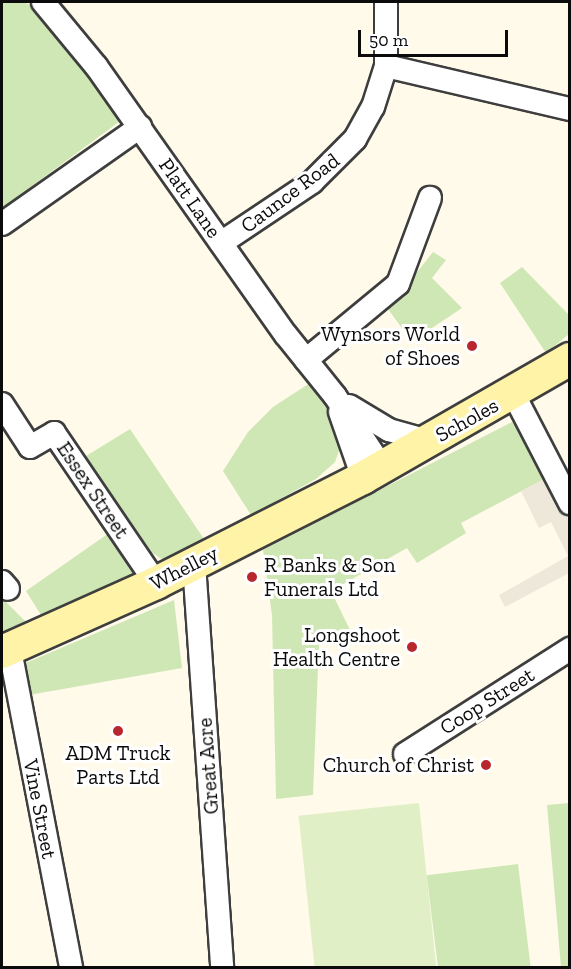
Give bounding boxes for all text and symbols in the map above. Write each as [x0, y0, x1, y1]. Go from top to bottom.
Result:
scale bar [361, 18, 511, 56]
text: 50 m [369, 29, 408, 51]
street label: Caunce Road [236, 148, 344, 238]
street label: Platt Lane [153, 153, 227, 243]
place label: Wynsors World of Shoes [320, 321, 460, 371]
marker: Wynsors World of Shoes [465, 339, 479, 353]
street label: Scholes [431, 392, 503, 448]
street label: Essex Street [51, 437, 135, 543]
street label: Whelley [146, 540, 222, 596]
place label: R Banks & Son Funerals Ltd [264, 552, 396, 602]
marker: R Banks & Son Funerals Ltd [245, 570, 259, 584]
place label: Longshoot Health Centre [273, 622, 400, 672]
marker: Longshoot Health Centre [405, 640, 419, 654]
street label: Coop Street [435, 662, 539, 740]
street label: Great Acre [192, 716, 224, 816]
marker: ADM Truck Parts Ltd [111, 724, 125, 738]
place label: ADM Truck Parts Ltd [65, 740, 171, 790]
place label: Church of Christ [323, 752, 474, 778]
street label: Vine Street [18, 757, 62, 861]
marker: Church of Christ [479, 758, 493, 772]

